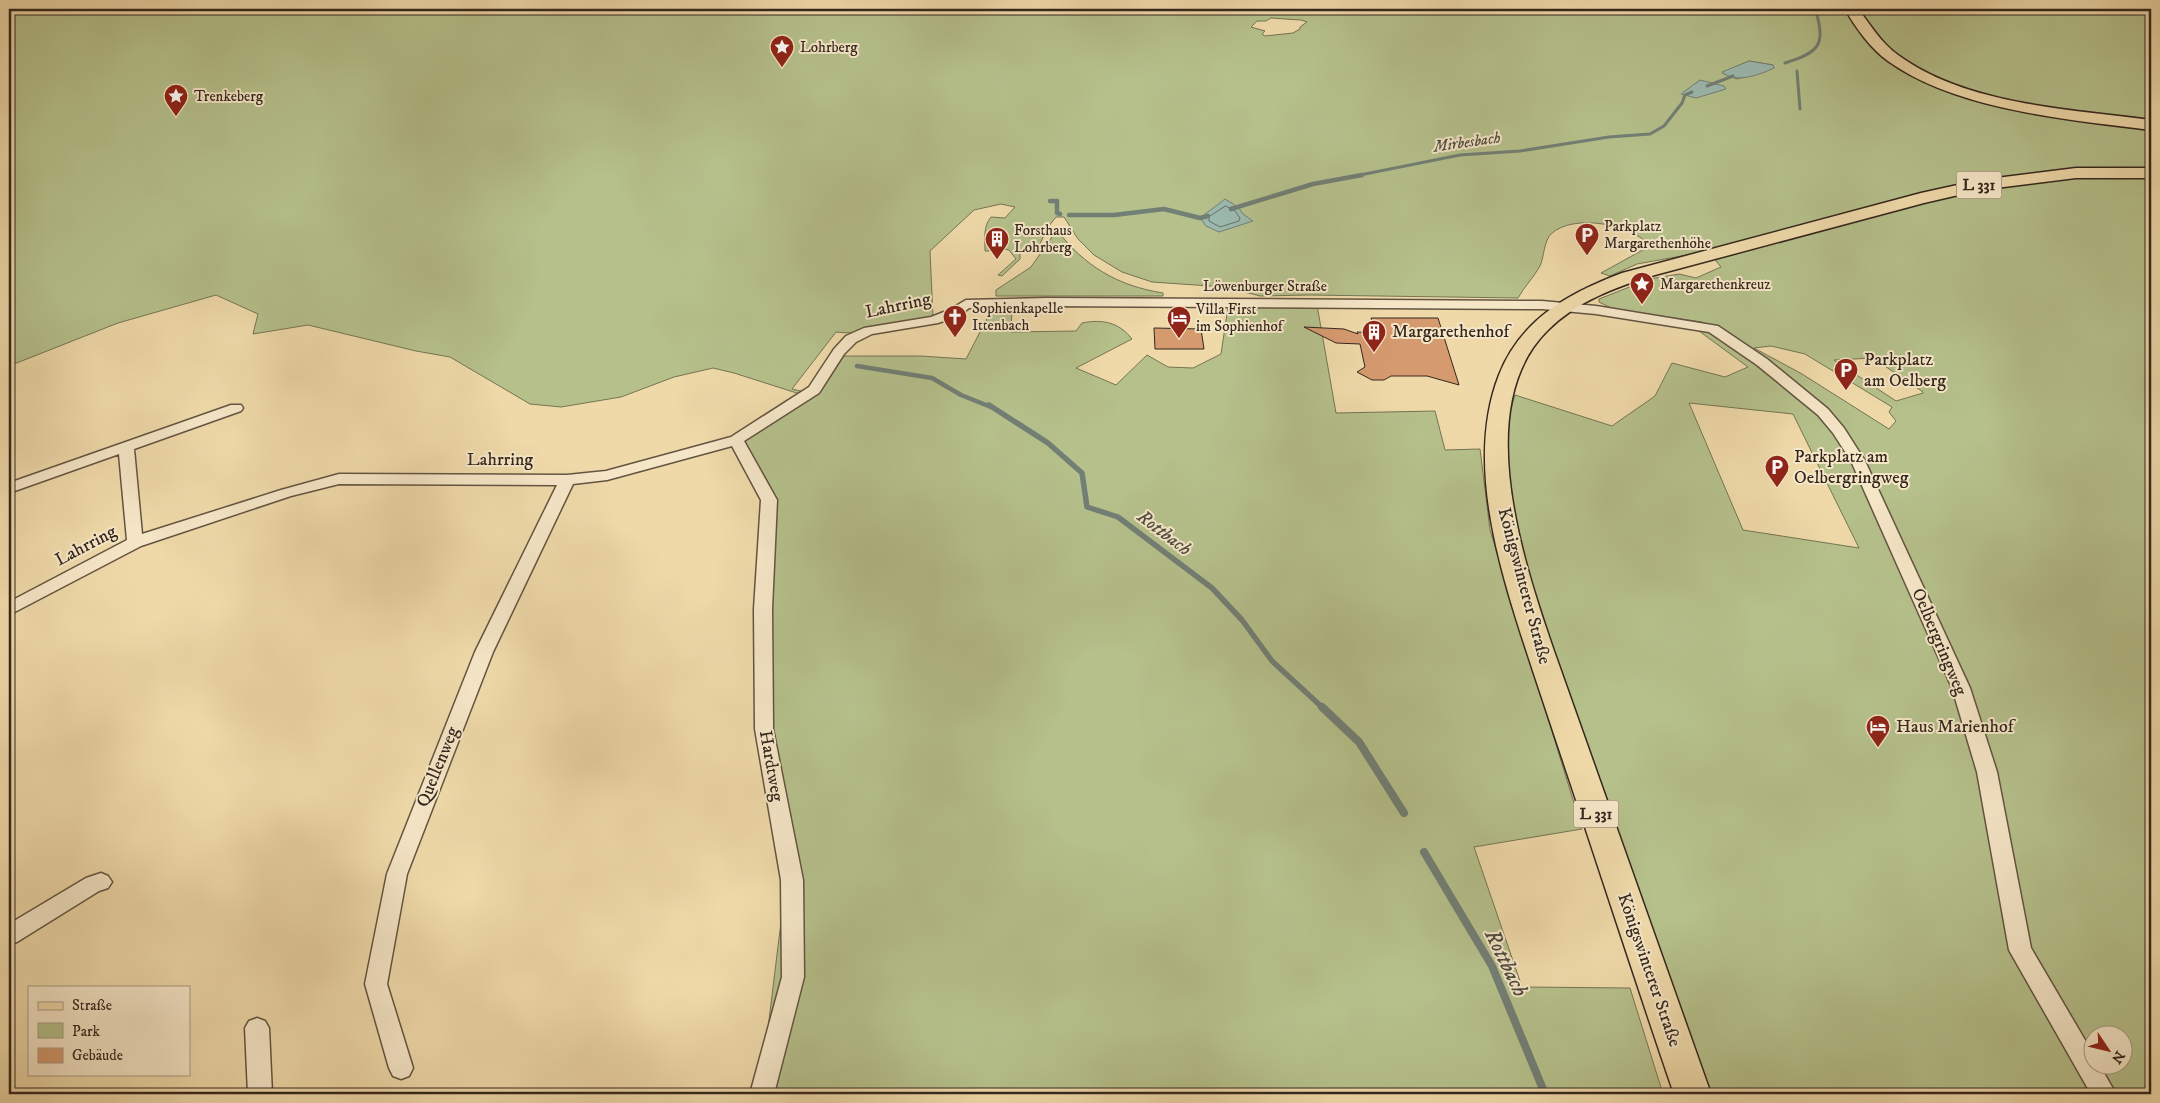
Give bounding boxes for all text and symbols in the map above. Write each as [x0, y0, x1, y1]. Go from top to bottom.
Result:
place icon: Lohrberg [769, 34, 795, 68]
place label: Lohrberg [800, 38, 858, 57]
place icon: Trenkeberg [163, 83, 189, 117]
place label: Trenkeberg [194, 87, 264, 106]
water label: Mirbesbach [1431, 127, 1502, 157]
road number: L 331 [1956, 172, 2002, 198]
place label: Parkplatz Margarethenhöhe [1604, 217, 1711, 253]
place label: Forsthaus Lohrberg [1014, 221, 1072, 257]
parking icon: Parkplatz Margarethenhöhe [1574, 222, 1600, 256]
building icon: Forsthaus Lohrberg [984, 226, 1010, 260]
place icon: Margarethenkreuz [1629, 271, 1655, 305]
place label: Margarethenkreuz [1660, 275, 1771, 294]
street label: Löwenburger Straße [1203, 277, 1327, 296]
street label: Lahrring [863, 288, 933, 324]
place label: Sophienkapelle Ittenbach [972, 299, 1063, 335]
place label: Villa First im Sophienhof [1195, 300, 1285, 336]
church icon: Sophienkapelle Ittenbach [942, 304, 968, 338]
hotel icon: Villa First im Sophienhof [1166, 305, 1192, 339]
building icon: Margarethenhof [1361, 319, 1387, 353]
place label: Margarethenhof [1392, 321, 1512, 343]
place label: Parkplatz am Oelberg [1864, 349, 1946, 392]
parking icon: Parkplatz am Oelberg [1833, 357, 1859, 391]
place label: Parkplatz am Oelbergringweg [1794, 446, 1909, 489]
street label: Lahrring [467, 449, 533, 471]
parking icon: Parkplatz am Oelbergringweg [1764, 454, 1790, 488]
water label: Rottbach [1132, 505, 1196, 561]
street label: Königswinterer Straße [1493, 505, 1555, 667]
street label: Lahrring [52, 521, 121, 571]
street label: Oelbergringweg [1906, 585, 1972, 699]
hotel icon: Haus Marienhof [1865, 714, 1891, 748]
place label: Haus Marienhof [1896, 716, 2017, 738]
street label: Quellenweg [412, 723, 464, 810]
street label: Hardtweg [754, 729, 788, 804]
road number: L 331 [1574, 801, 1618, 828]
street label: Königswinterer Straße [1612, 890, 1686, 1050]
water label: Rottbach [1478, 924, 1534, 1001]
legend [28, 986, 190, 1076]
text: Straße [72, 996, 112, 1015]
text: Park [72, 1022, 101, 1041]
north arrow [2082, 1026, 2132, 1076]
text: Gebäude [72, 1046, 123, 1065]
text: N [2107, 1047, 2129, 1067]

